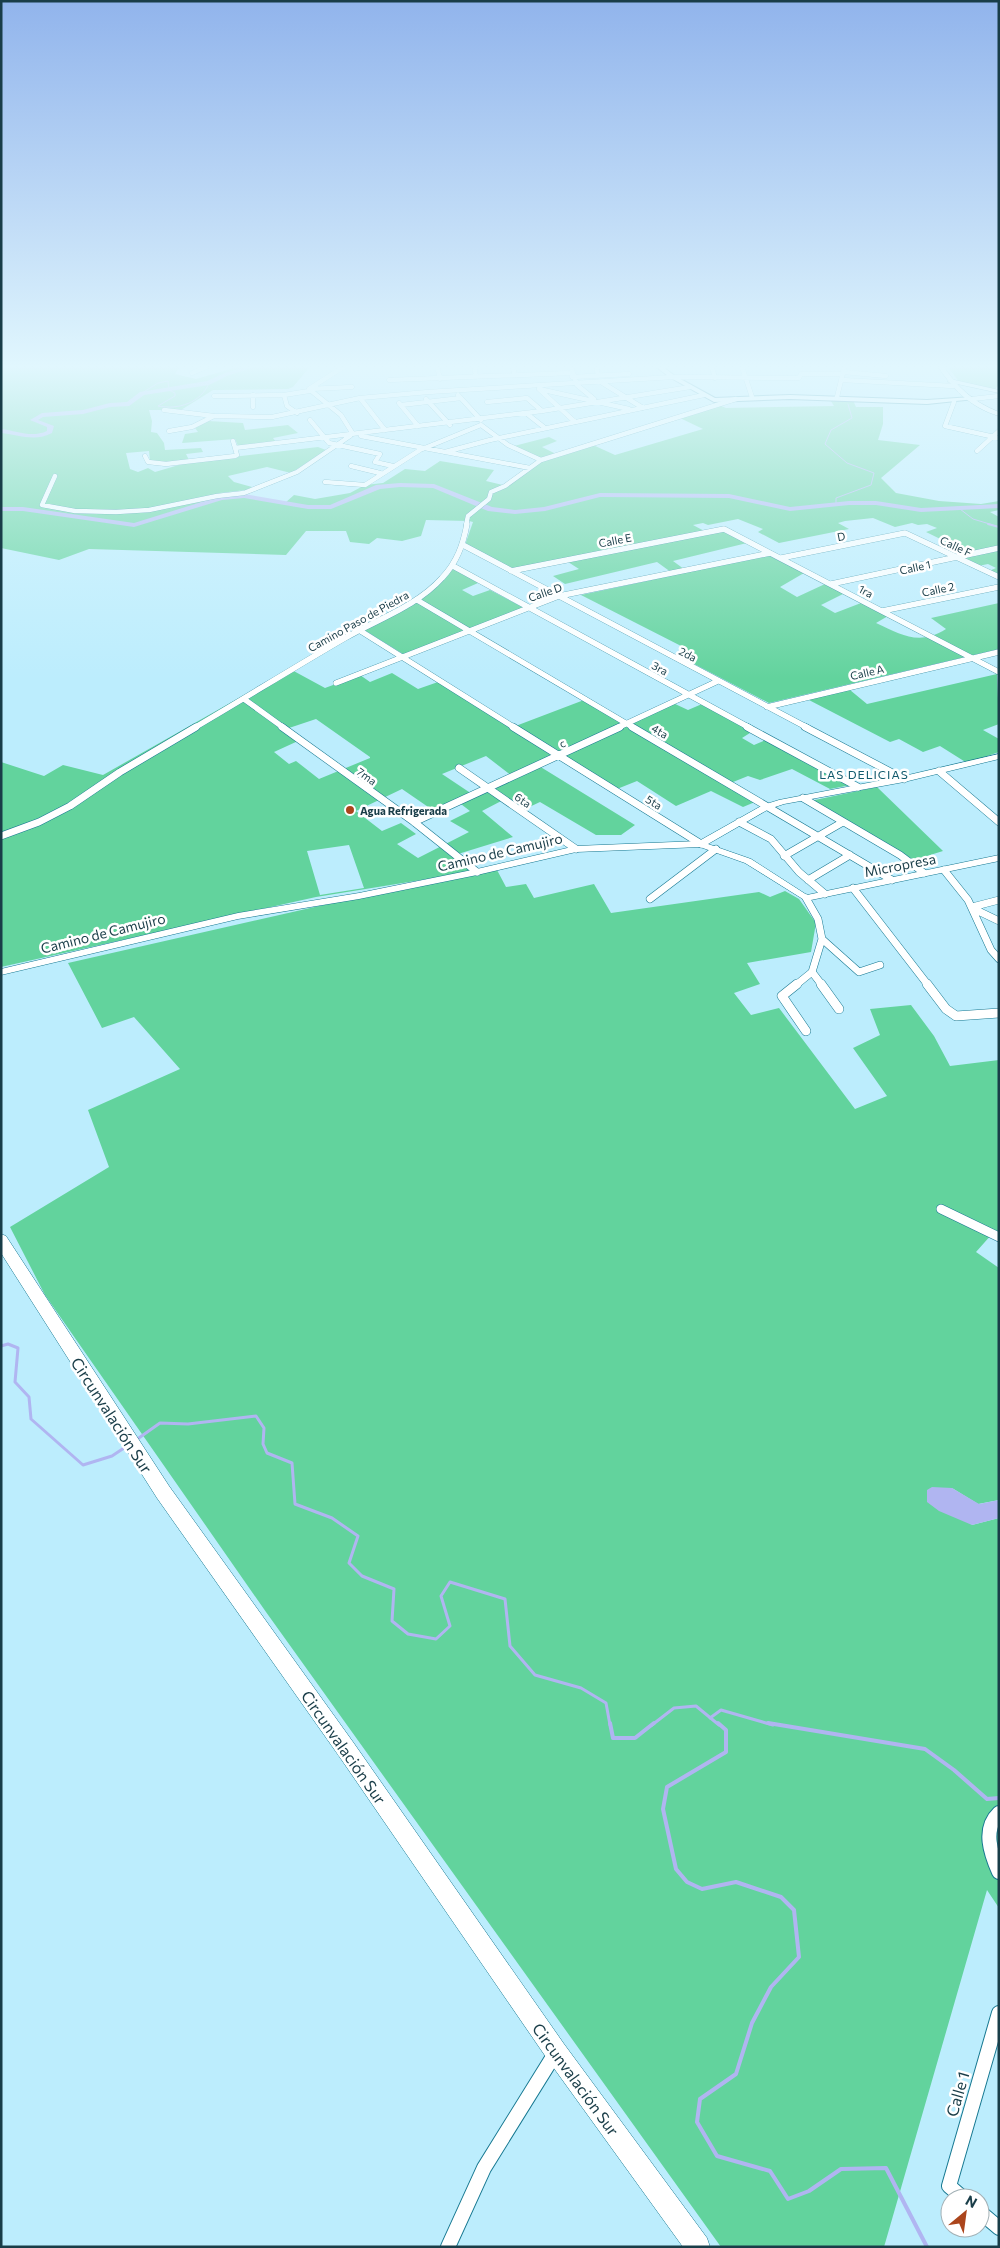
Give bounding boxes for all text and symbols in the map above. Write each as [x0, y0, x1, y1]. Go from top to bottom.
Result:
street label: D [836, 529, 846, 543]
street label: Calle E [597, 530, 633, 550]
street label: Calle F [938, 533, 974, 559]
street label: Calle 1 [898, 557, 932, 577]
street label: Calle 2 [921, 579, 955, 599]
street label: Calle D [526, 580, 564, 604]
street label: 1ra [856, 582, 876, 600]
street label: Camino Paso de Piedra [305, 588, 411, 654]
street label: 2da [677, 644, 699, 664]
street label: 3ra [650, 658, 670, 678]
street label: Calle A [849, 662, 886, 682]
street label: 4ta [649, 721, 671, 741]
street label: c [557, 736, 567, 750]
street label: 7ma [355, 765, 379, 787]
district label: LAS DELICIAS [819, 767, 909, 781]
street label: 6ta [512, 790, 534, 810]
street label: 5ta [644, 792, 664, 812]
marker: Agua Refrigerada [344, 804, 356, 816]
place label: Agua Refrigerada [360, 804, 447, 817]
street label: Camino de Camujiro [436, 829, 564, 875]
street label: Micropresa [863, 850, 937, 880]
street label: Camino de Camujiro [39, 909, 167, 957]
street label: Circunvalación Sur [67, 1353, 157, 1477]
street label: Circunvalación Sur [298, 1687, 391, 1808]
street label: Circunvalación Sur [529, 2019, 624, 2139]
street label: Calle 1 [942, 2069, 972, 2119]
north arrow [940, 2188, 990, 2238]
text: N [963, 2191, 980, 2211]

